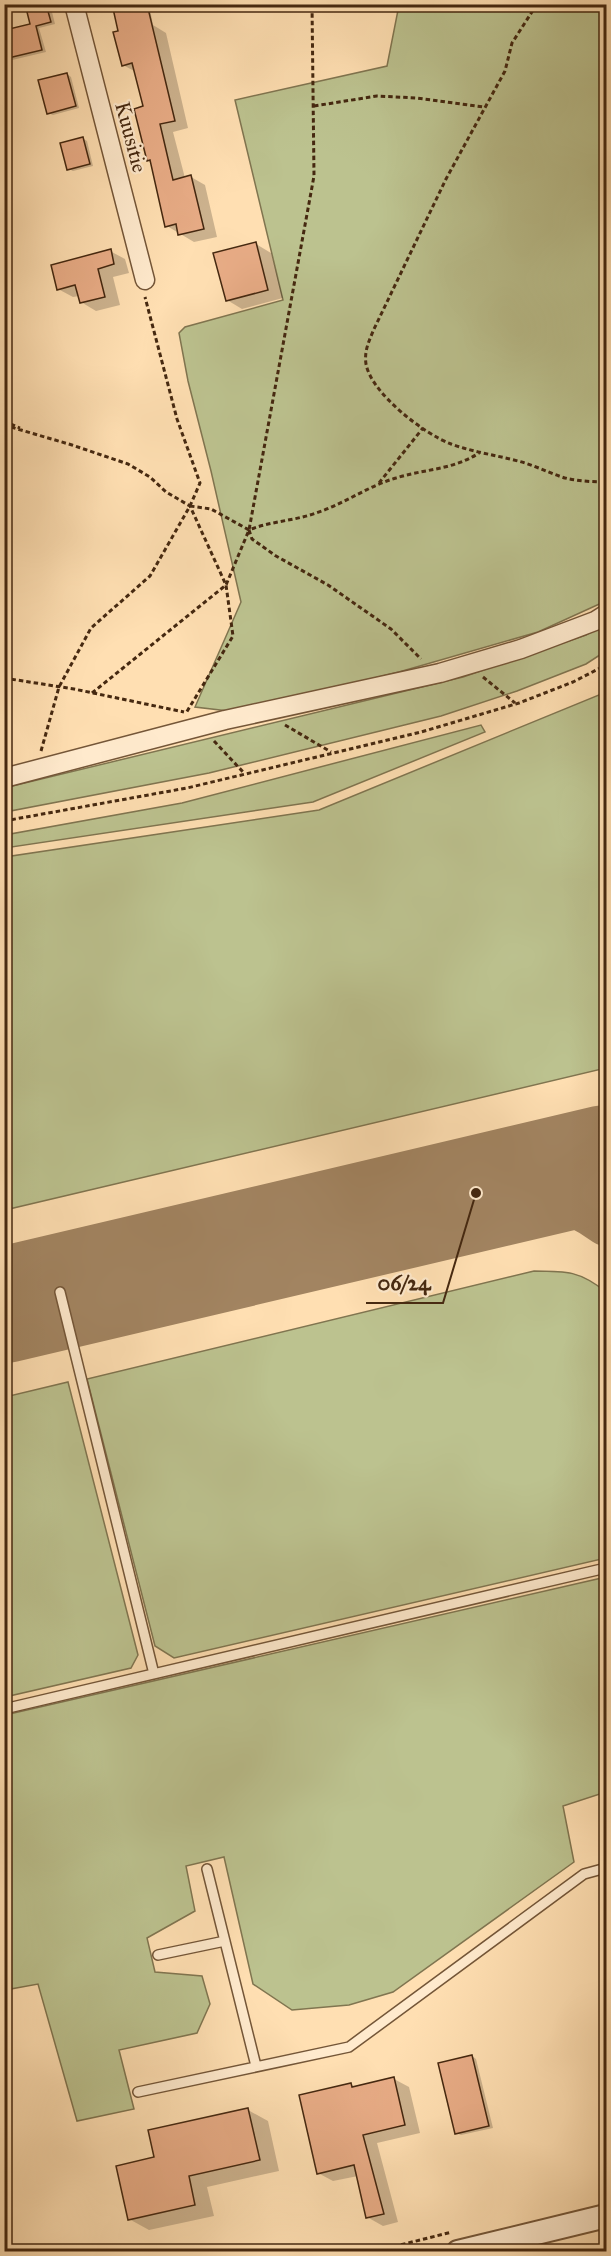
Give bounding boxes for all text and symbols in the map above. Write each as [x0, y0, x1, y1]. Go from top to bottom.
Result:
street label: Kuusitie [109, 99, 153, 175]
callout: 06/24 [366, 1263, 443, 1303]
text: 06/24 [377, 1269, 432, 1296]

